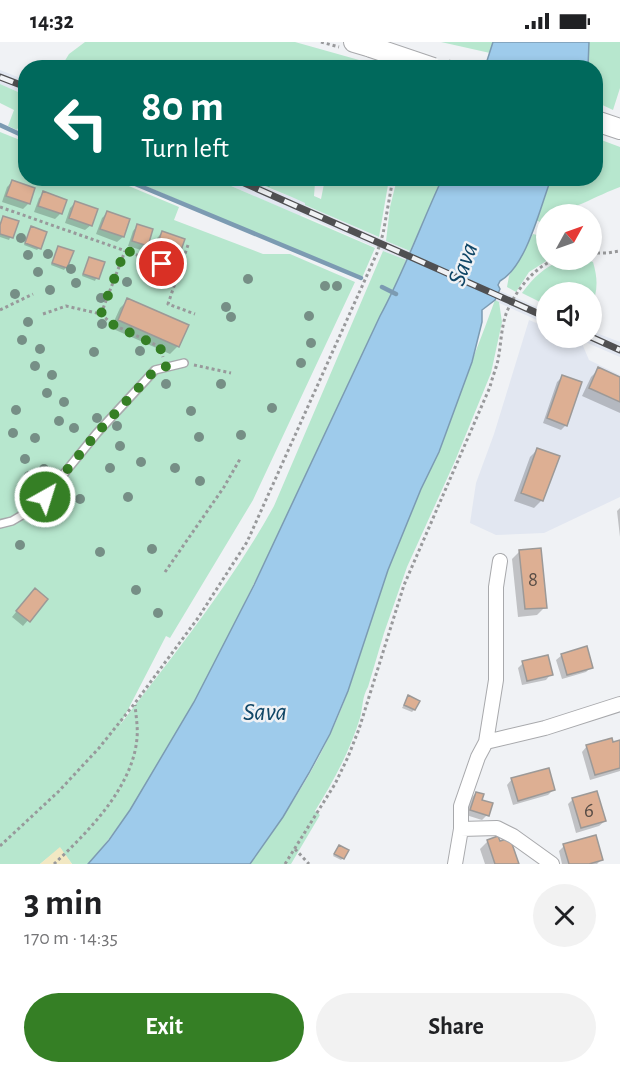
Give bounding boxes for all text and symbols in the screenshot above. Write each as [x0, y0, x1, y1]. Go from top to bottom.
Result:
text: 14:32 [30, 10, 74, 32]
icon: left [42, 84, 120, 162]
text: 80 m [141, 86, 224, 128]
text: Turn left [141, 135, 229, 162]
north arrow [536, 204, 602, 270]
map controls [536, 204, 602, 348]
pin [136, 238, 187, 289]
water label: Sava [443, 239, 483, 289]
icon: arrive [145, 247, 178, 280]
button: sound [536, 282, 602, 348]
position arrow [13, 465, 77, 529]
house number: 8 [528, 569, 538, 590]
water label: Sava [243, 699, 287, 725]
house number: 6 [584, 800, 594, 821]
button: close [533, 884, 596, 947]
text: 3 min [24, 885, 102, 921]
text: 170 m · 14:35 [24, 928, 118, 948]
button: Exit [24, 993, 304, 1062]
button: Share [316, 993, 596, 1062]

